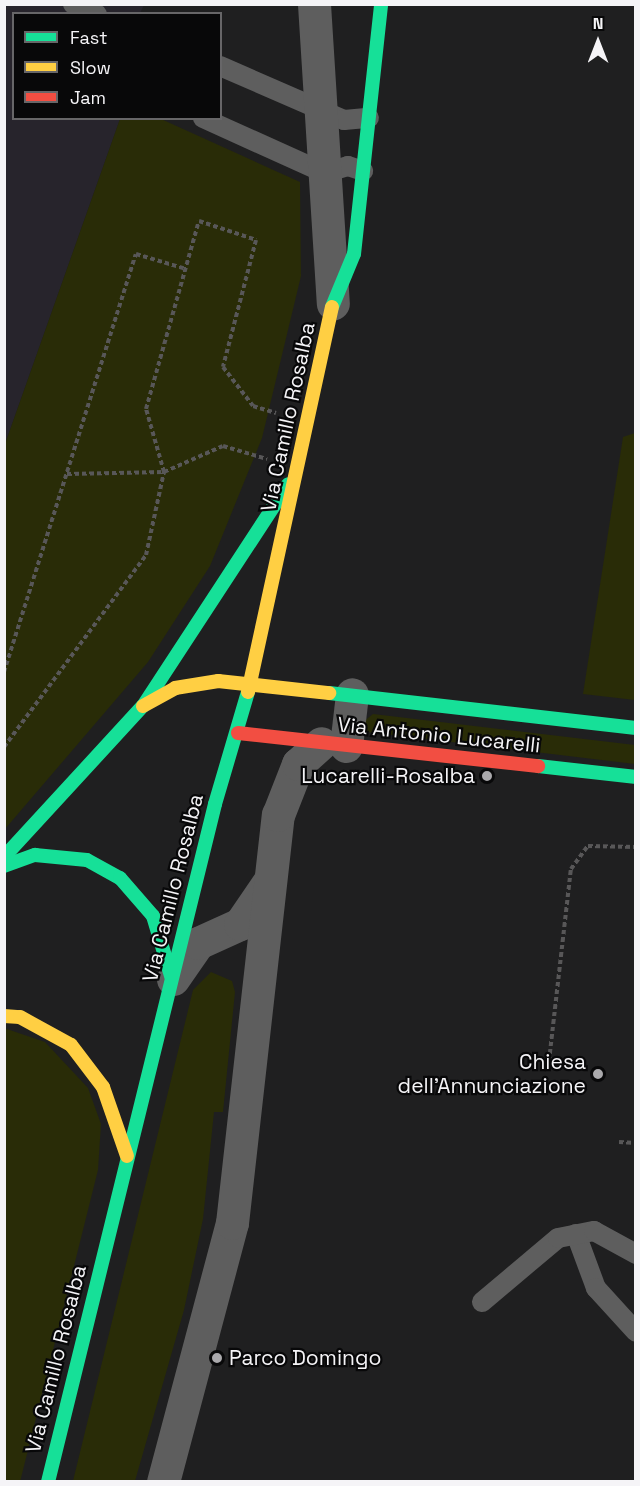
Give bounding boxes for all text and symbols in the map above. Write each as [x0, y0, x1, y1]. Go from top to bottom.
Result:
legend [12, 12, 222, 120]
north arrow [568, 12, 628, 72]
text: N [593, 13, 603, 34]
text: Fast [70, 26, 107, 49]
text: Slow [70, 56, 111, 79]
text: Jam [70, 86, 106, 109]
street label: Via Camillo Rosalba [256, 320, 320, 514]
street label: Via Antonio Lucarelli [336, 712, 542, 758]
place label: Lucarelli-Rosalba [301, 763, 475, 789]
marker: Lucarelli-Rosalba [480, 769, 494, 783]
street label: Via Camillo Rosalba [137, 791, 209, 985]
place label: Chiesa dell'Annunciazione [398, 1049, 586, 1099]
marker: Chiesa dell'Annunciazione [591, 1067, 605, 1081]
street label: Via Camillo Rosalba [20, 1262, 92, 1456]
place label: Parco Domingo [229, 1345, 381, 1371]
marker: Parco Domingo [210, 1351, 224, 1365]

